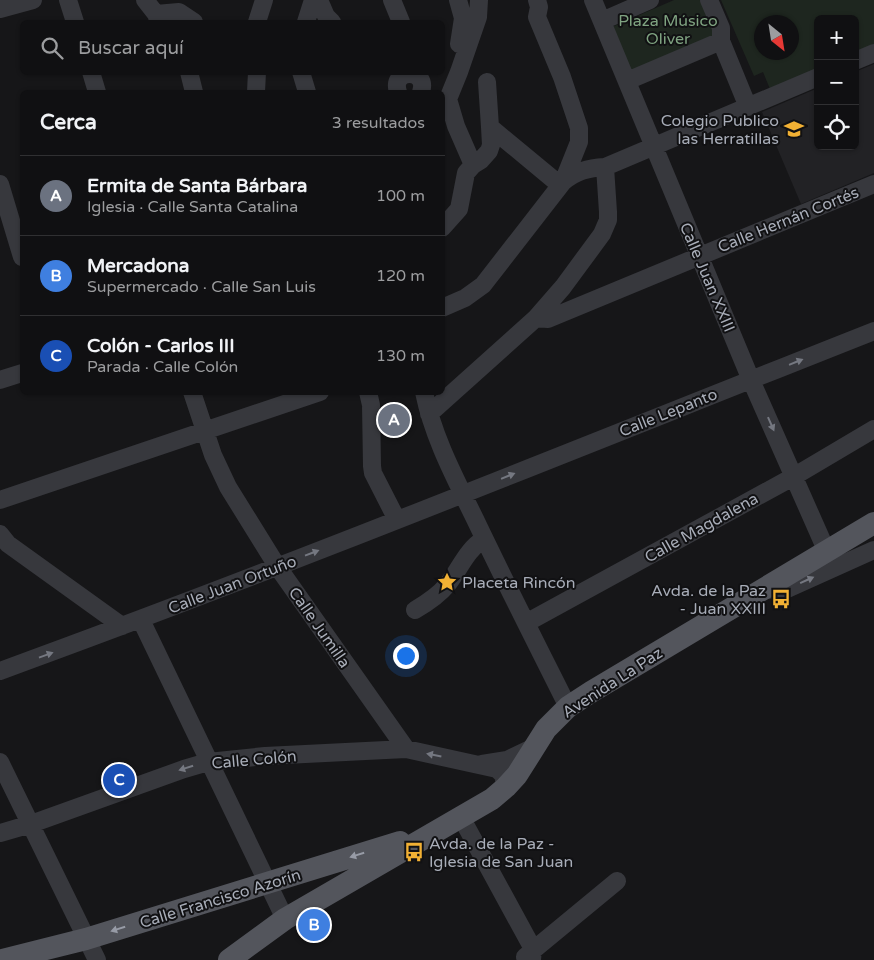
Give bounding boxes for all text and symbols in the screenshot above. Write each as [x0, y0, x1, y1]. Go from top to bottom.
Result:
park label: Plaza Músico Oliver [618, 11, 718, 49]
north arrow [754, 15, 799, 60]
map controls [814, 15, 859, 150]
button: + [814, 15, 859, 60]
search box [20, 20, 445, 75]
icon: search [38, 34, 66, 62]
text: Buscar aquí [78, 37, 184, 59]
button: − [814, 60, 859, 105]
button: locate [814, 105, 859, 150]
text: Cerca [40, 110, 97, 135]
place label: Colegio Publico las Herratillas [661, 111, 779, 149]
text: 3 resultados [332, 113, 425, 133]
school or university icon: Colegio Publico las Herratillas [783, 118, 805, 140]
text: Ermita de Santa Bárbara [87, 175, 307, 197]
street label: Calle Hernán Cortés [715, 182, 862, 257]
text: A [50, 186, 62, 206]
text: 100 m [376, 186, 425, 206]
text: Iglesia · Calle Santa Catalina [87, 197, 298, 217]
street label: Calle Juan XXIII [675, 220, 739, 335]
text: Mercadona [87, 255, 189, 277]
text: B [50, 266, 62, 286]
text: 120 m [376, 266, 425, 286]
text: Supermercado · Calle San Luis [87, 277, 316, 297]
text: Colón - Carlos III [87, 335, 235, 357]
text: C [50, 346, 62, 366]
text: 130 m [376, 346, 425, 366]
text: Parada · Calle Colón [87, 357, 238, 377]
one-way arrow [789, 357, 804, 365]
street label: Calle Lepanto [616, 384, 720, 442]
pin: A [378, 401, 410, 439]
one-way arrow [767, 417, 775, 431]
one-way arrow [501, 472, 515, 480]
street label: Calle Magdalena [641, 488, 762, 567]
one-way arrow [305, 549, 320, 557]
street label: Calle Juan Ortuño [165, 551, 299, 619]
place icon: Placeta Rincón [436, 571, 458, 593]
place label: Placeta Rincón [462, 573, 575, 593]
one-way arrow [799, 576, 814, 585]
place label: Avda. de la Paz - Juan XXIII [651, 581, 766, 619]
street label: Calle Jumilla [284, 583, 354, 672]
bus stop icon: Avda. de la Paz - Juan XXIII [770, 588, 792, 610]
your location [393, 643, 419, 669]
street label: Avenida La Paz [559, 643, 666, 723]
one-way arrow [39, 651, 54, 659]
street label: Calle Colón [211, 746, 297, 774]
one-way arrow [425, 750, 441, 758]
pin: C [103, 761, 135, 799]
one-way arrow [178, 765, 193, 773]
place label: Avda. de la Paz - Iglesia de San Juan [429, 834, 573, 872]
bus stop icon: Avda. de la Paz - Iglesia de San Juan [403, 841, 425, 863]
one-way arrow [349, 852, 364, 860]
street label: Calle Francisco Azorín [137, 865, 303, 933]
pin: B [298, 906, 330, 944]
one-way arrow [110, 926, 125, 934]

